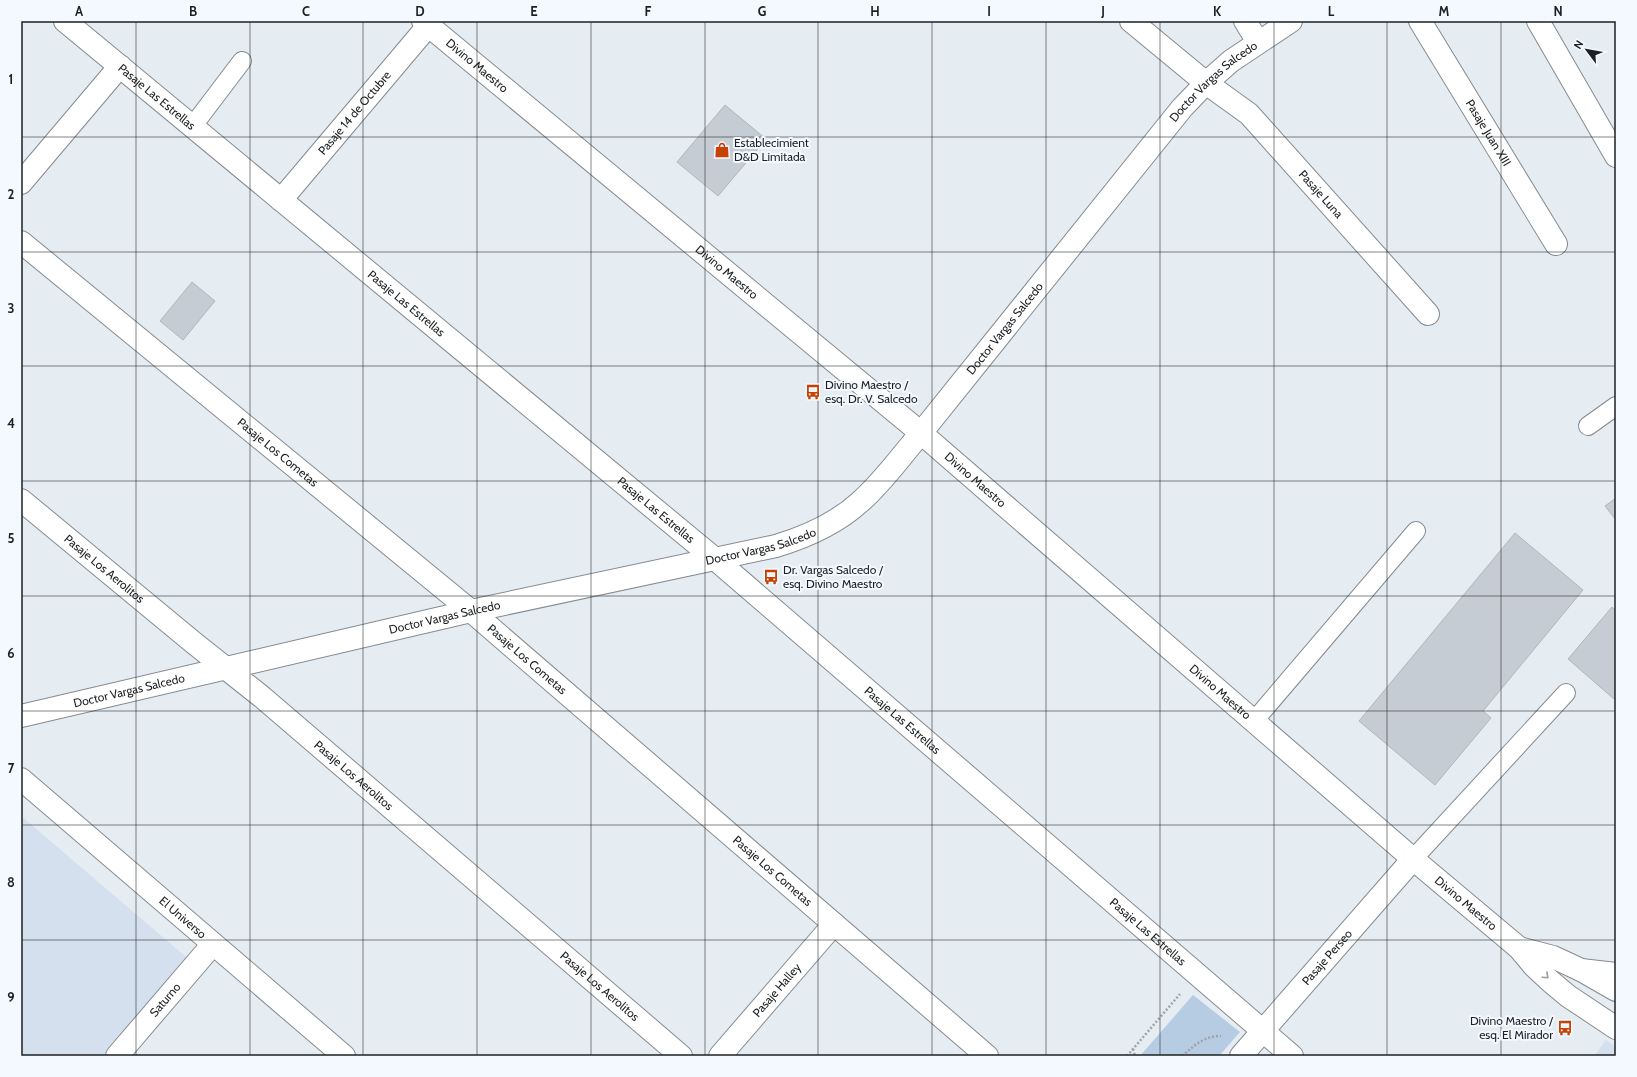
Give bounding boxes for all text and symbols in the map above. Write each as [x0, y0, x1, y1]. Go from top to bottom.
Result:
text: A [75, 3, 84, 19]
text: B [189, 3, 197, 19]
text: C [302, 3, 310, 19]
text: D [415, 3, 425, 19]
text: E [530, 3, 538, 19]
text: F [645, 3, 652, 19]
text: G [758, 3, 767, 19]
text: H [870, 3, 880, 19]
text: I [987, 3, 991, 19]
text: J [1100, 3, 1105, 19]
text: K [1213, 3, 1222, 19]
text: L [1328, 3, 1335, 19]
text: M [1439, 3, 1450, 19]
text: N [1553, 3, 1563, 19]
north arrow [1567, 30, 1607, 70]
street label: Divino Maestro [443, 35, 512, 96]
street label: Doctor Vargas Salcedo [1166, 37, 1260, 125]
text: N [1571, 38, 1587, 52]
street label: Pasaje Las Estrellas [115, 60, 199, 133]
street label: Pasaje 14 de Octubre [315, 68, 394, 158]
text: 1 [9, 71, 13, 87]
street label: Pasaje Juan XIII [1463, 97, 1515, 169]
place label: Establecimient D&D Limitada [734, 135, 809, 164]
shop icon: Establecimient D&D Limitada [713, 141, 731, 159]
street label: Pasaje Luna [1296, 167, 1347, 221]
text: 2 [8, 186, 15, 202]
street label: Divino Maestro [693, 242, 761, 302]
street label: Pasaje Las Estrellas [365, 267, 448, 339]
street label: Doctor Vargas Salcedo [963, 279, 1046, 377]
text: 3 [7, 300, 15, 316]
place label: Divino Maestro / esq. Dr. V. Salcedo [825, 377, 918, 406]
bus stop icon: Divino Maestro / esq. Dr. V. Salcedo [804, 383, 822, 401]
text: 4 [7, 415, 15, 431]
street label: Pasaje Los Cometas [235, 415, 322, 490]
street label: Divino Maestro [942, 449, 1010, 511]
street label: Pasaje Las Estrellas [614, 473, 698, 546]
street label: Doctor Vargas Salcedo [704, 524, 819, 568]
text: 5 [8, 530, 15, 546]
street label: Pasaje Los Aerolitos [61, 531, 148, 606]
place label: Dr. Vargas Salcedo / esq. Divino Maestro [783, 562, 884, 591]
bus stop icon: Dr. Vargas Salcedo / esq. Divino Maestro [762, 568, 780, 586]
street label: Doctor Vargas Salcedo [387, 597, 502, 637]
street label: Pasaje Los Cometas [485, 621, 570, 697]
text: 6 [7, 645, 15, 661]
street label: Divino Maestro [1187, 661, 1255, 723]
street label: Doctor Vargas Salcedo [72, 670, 187, 711]
street label: Pasaje Las Estrellas [861, 683, 944, 757]
street label: Pasaje Los Aerolitos [311, 737, 397, 813]
text: 7 [8, 760, 15, 776]
street label: Pasaje Los Cometas [730, 832, 816, 909]
street label: Divino Maestro [1432, 873, 1500, 934]
text: 8 [7, 874, 15, 890]
street label: El Universo [156, 893, 210, 942]
street label: Pasaje Las Estrellas [1107, 894, 1189, 968]
street label: Pasaje Perseo [1298, 926, 1355, 988]
street label: Pasaje Los Aerolitos [557, 948, 643, 1024]
street label: Pasaje Halley [749, 960, 804, 1020]
one-way arrow [1541, 971, 1549, 979]
street label: Saturno [146, 979, 184, 1020]
text: 9 [7, 989, 15, 1005]
place label: Divino Maestro / esq. El Mirador [1470, 1013, 1554, 1042]
bus stop icon: Divino Maestro / esq. El Mirador [1556, 1019, 1574, 1037]

